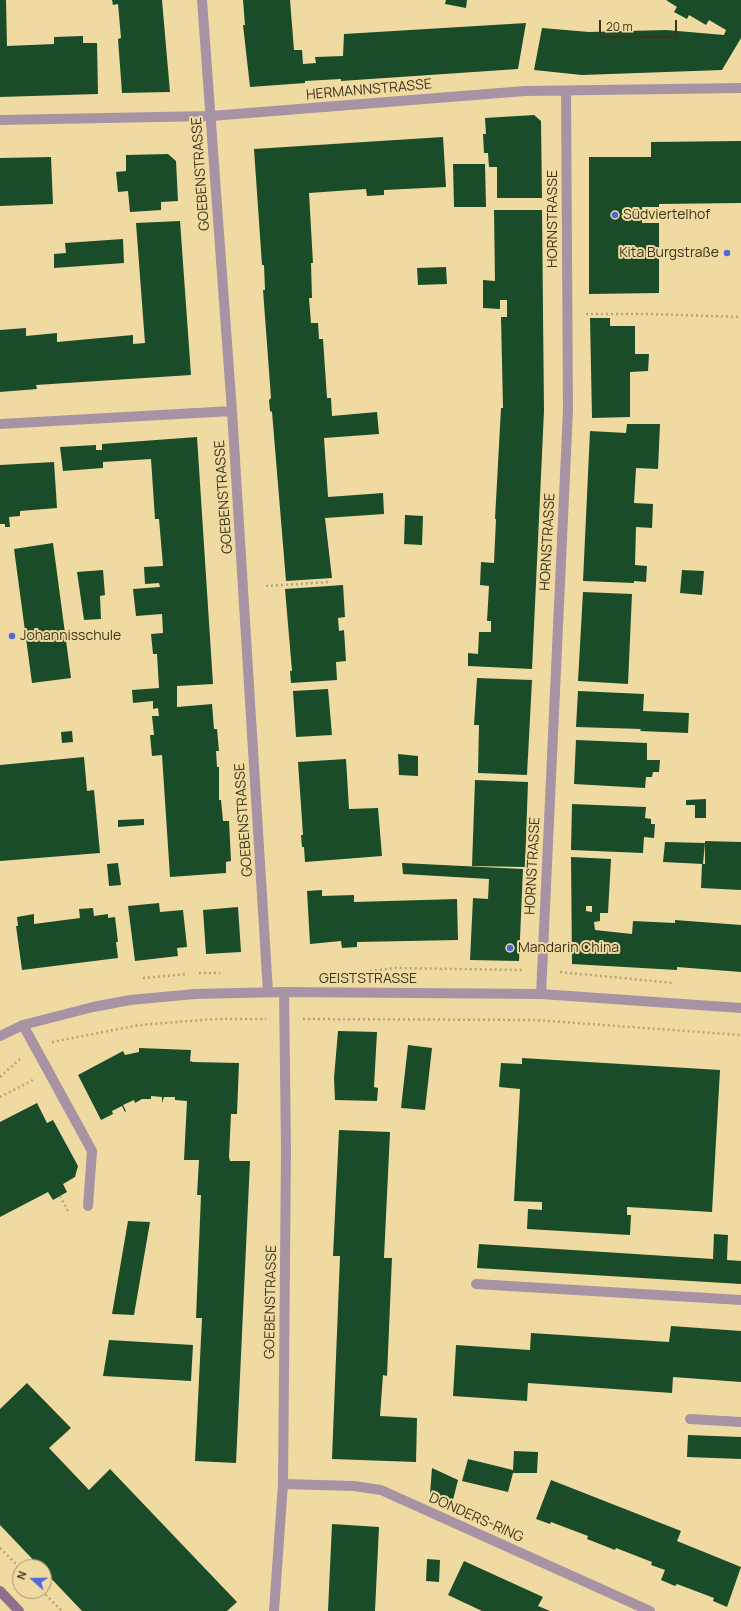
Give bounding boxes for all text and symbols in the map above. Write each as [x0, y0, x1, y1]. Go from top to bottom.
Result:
scale bar [601, 12, 679, 38]
text: 20 m [606, 18, 633, 35]
street label: HERMANNSTRASSE [305, 76, 433, 104]
street label: GOEBENSTRASSE [189, 117, 213, 231]
street label: HORNSTRASSE [545, 170, 561, 268]
place label: Südviertelhof [623, 207, 710, 223]
marker: Südviertelhof [610, 210, 620, 220]
place label: Kita Burgstraße [619, 245, 719, 261]
marker: Kita Burgstraße [722, 248, 732, 258]
street label: GOEBENSTRASSE [212, 440, 236, 554]
street label: HORNSTRASSE [537, 493, 559, 591]
place label: Johannisschule [20, 628, 121, 644]
marker: Johannisschule [7, 631, 17, 641]
street label: GOEBENSTRASSE [232, 763, 256, 877]
street label: HORNSTRASSE [522, 817, 544, 915]
place label: Mandarin China [518, 940, 619, 956]
marker: Mandarin China [505, 943, 515, 953]
street label: GEISTSTRASSE [319, 971, 417, 987]
street label: GOEBENSTRASSE [262, 1245, 280, 1359]
street label: DONDERS-RING [426, 1490, 526, 1546]
north arrow [12, 1559, 52, 1599]
text: N [13, 1569, 30, 1581]

